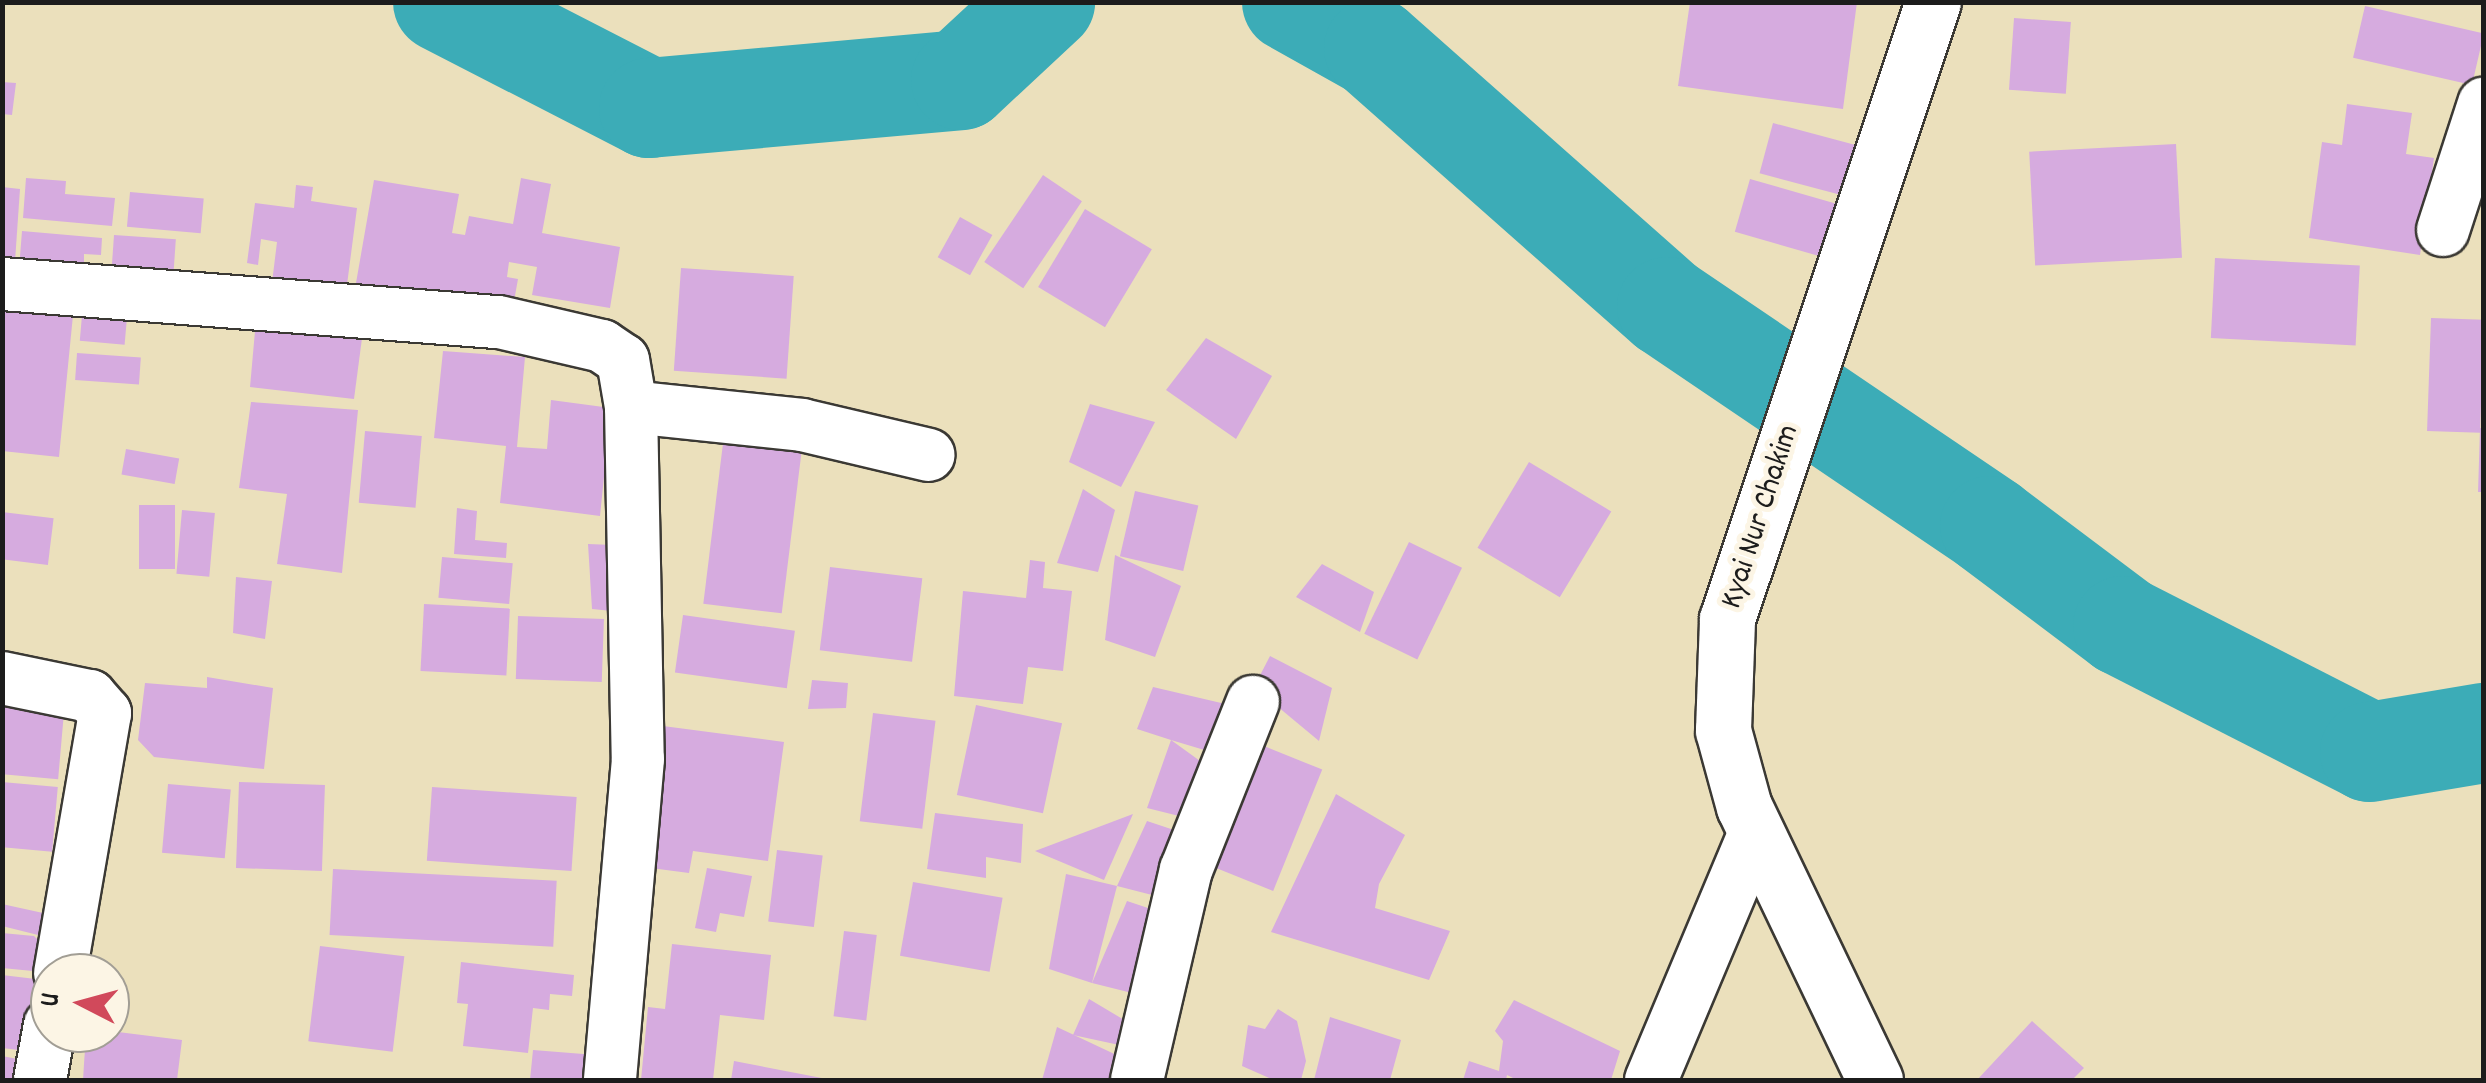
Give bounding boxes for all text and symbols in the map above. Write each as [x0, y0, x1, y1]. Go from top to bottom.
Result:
street label: Kyai Nur Chakim [1714, 420, 1810, 614]
north arrow [30, 953, 130, 1053]
text: U [32, 991, 73, 1009]

